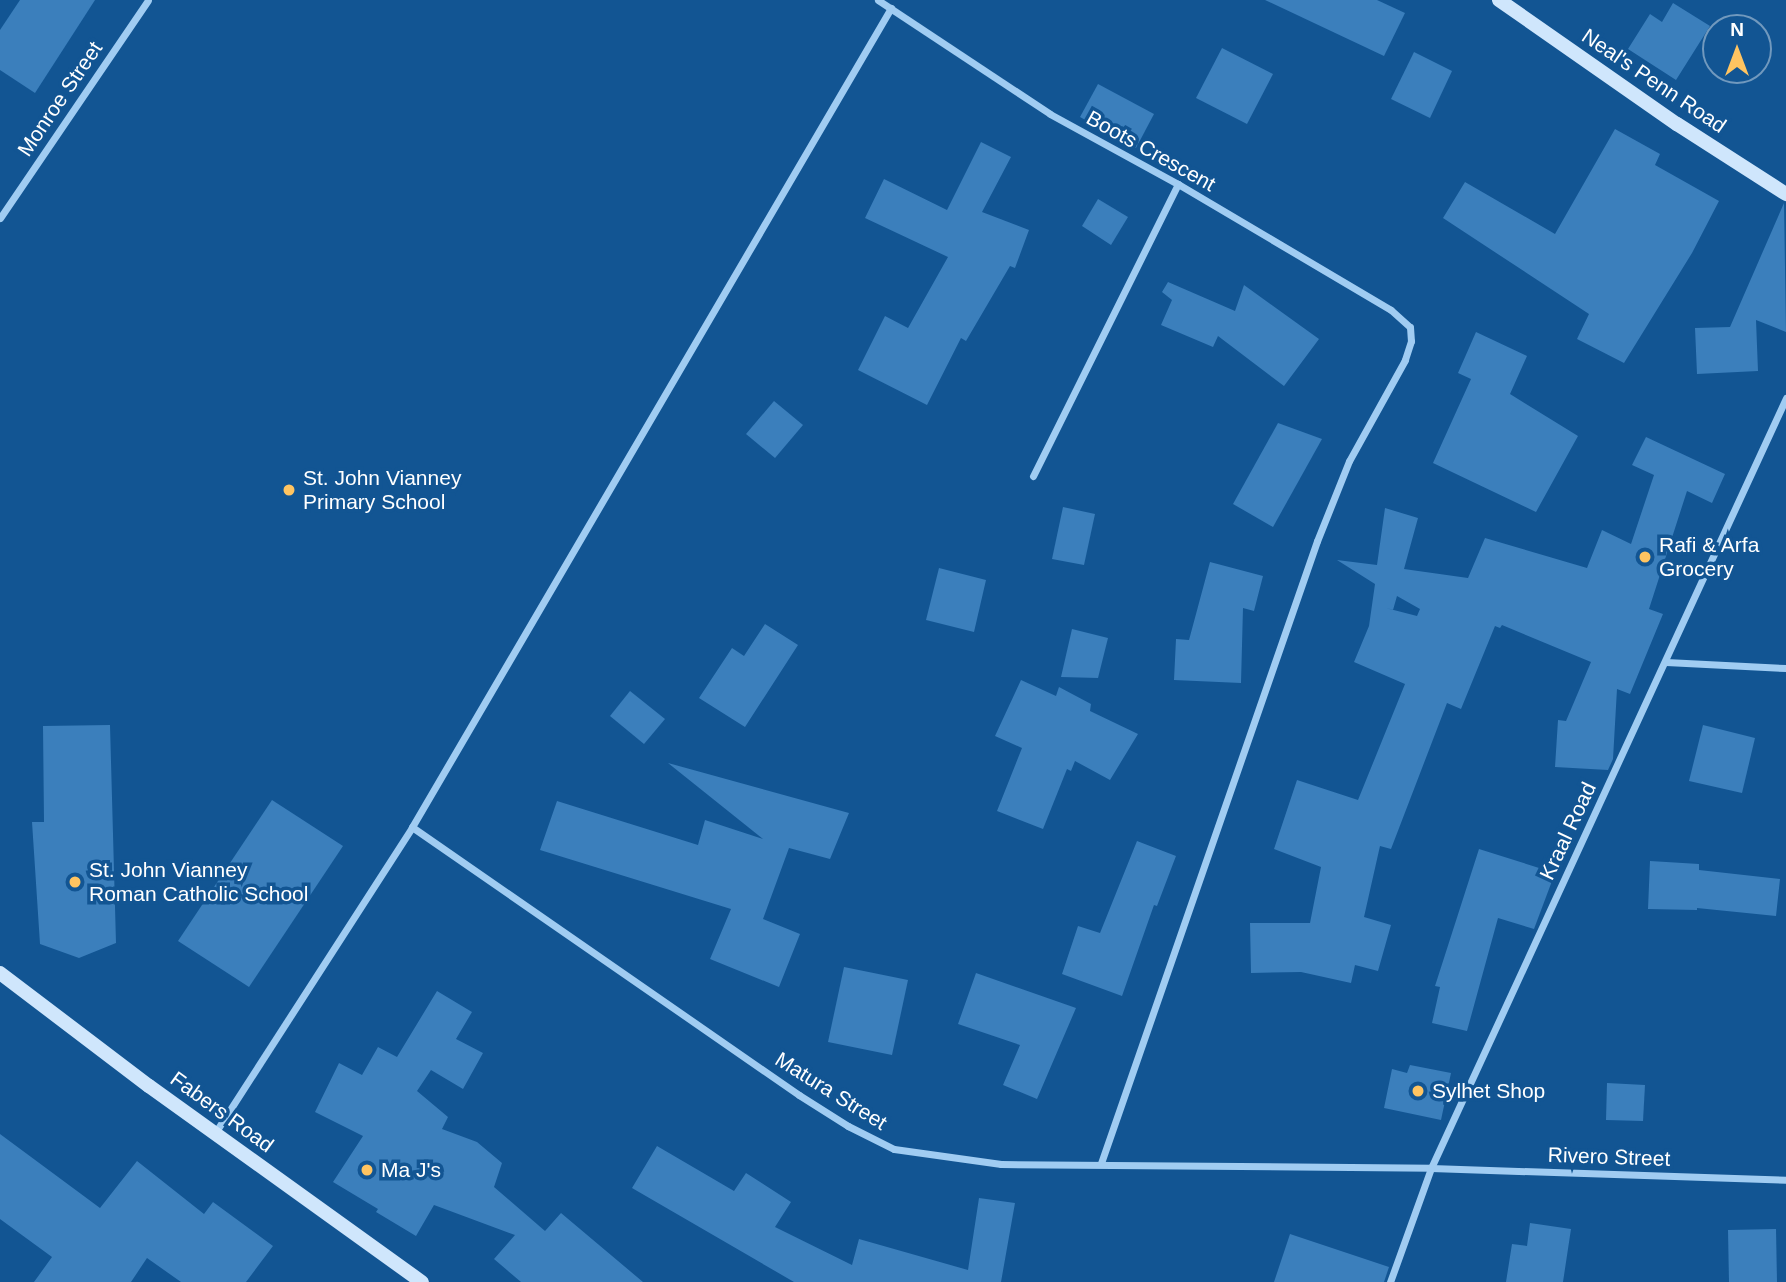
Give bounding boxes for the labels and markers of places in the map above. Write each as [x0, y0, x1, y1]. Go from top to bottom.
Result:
place label: St. John Vianney Primary School [303, 465, 461, 515]
marker: St. John Vianney Primary School [281, 482, 297, 498]
place label: Rafi & Arfa Grocery [1659, 532, 1761, 582]
marker: Rafi & Arfa Grocery [1637, 549, 1653, 565]
place label: St. John Vianney Roman Catholic School [89, 857, 308, 907]
marker: St. John Vianney Roman Catholic School [67, 874, 83, 890]
place label: Sylhet Shop [1432, 1078, 1545, 1104]
marker: Sylhet Shop [1410, 1083, 1426, 1099]
place label: Ma J's [381, 1157, 441, 1183]
marker: Ma J's [359, 1162, 375, 1178]

